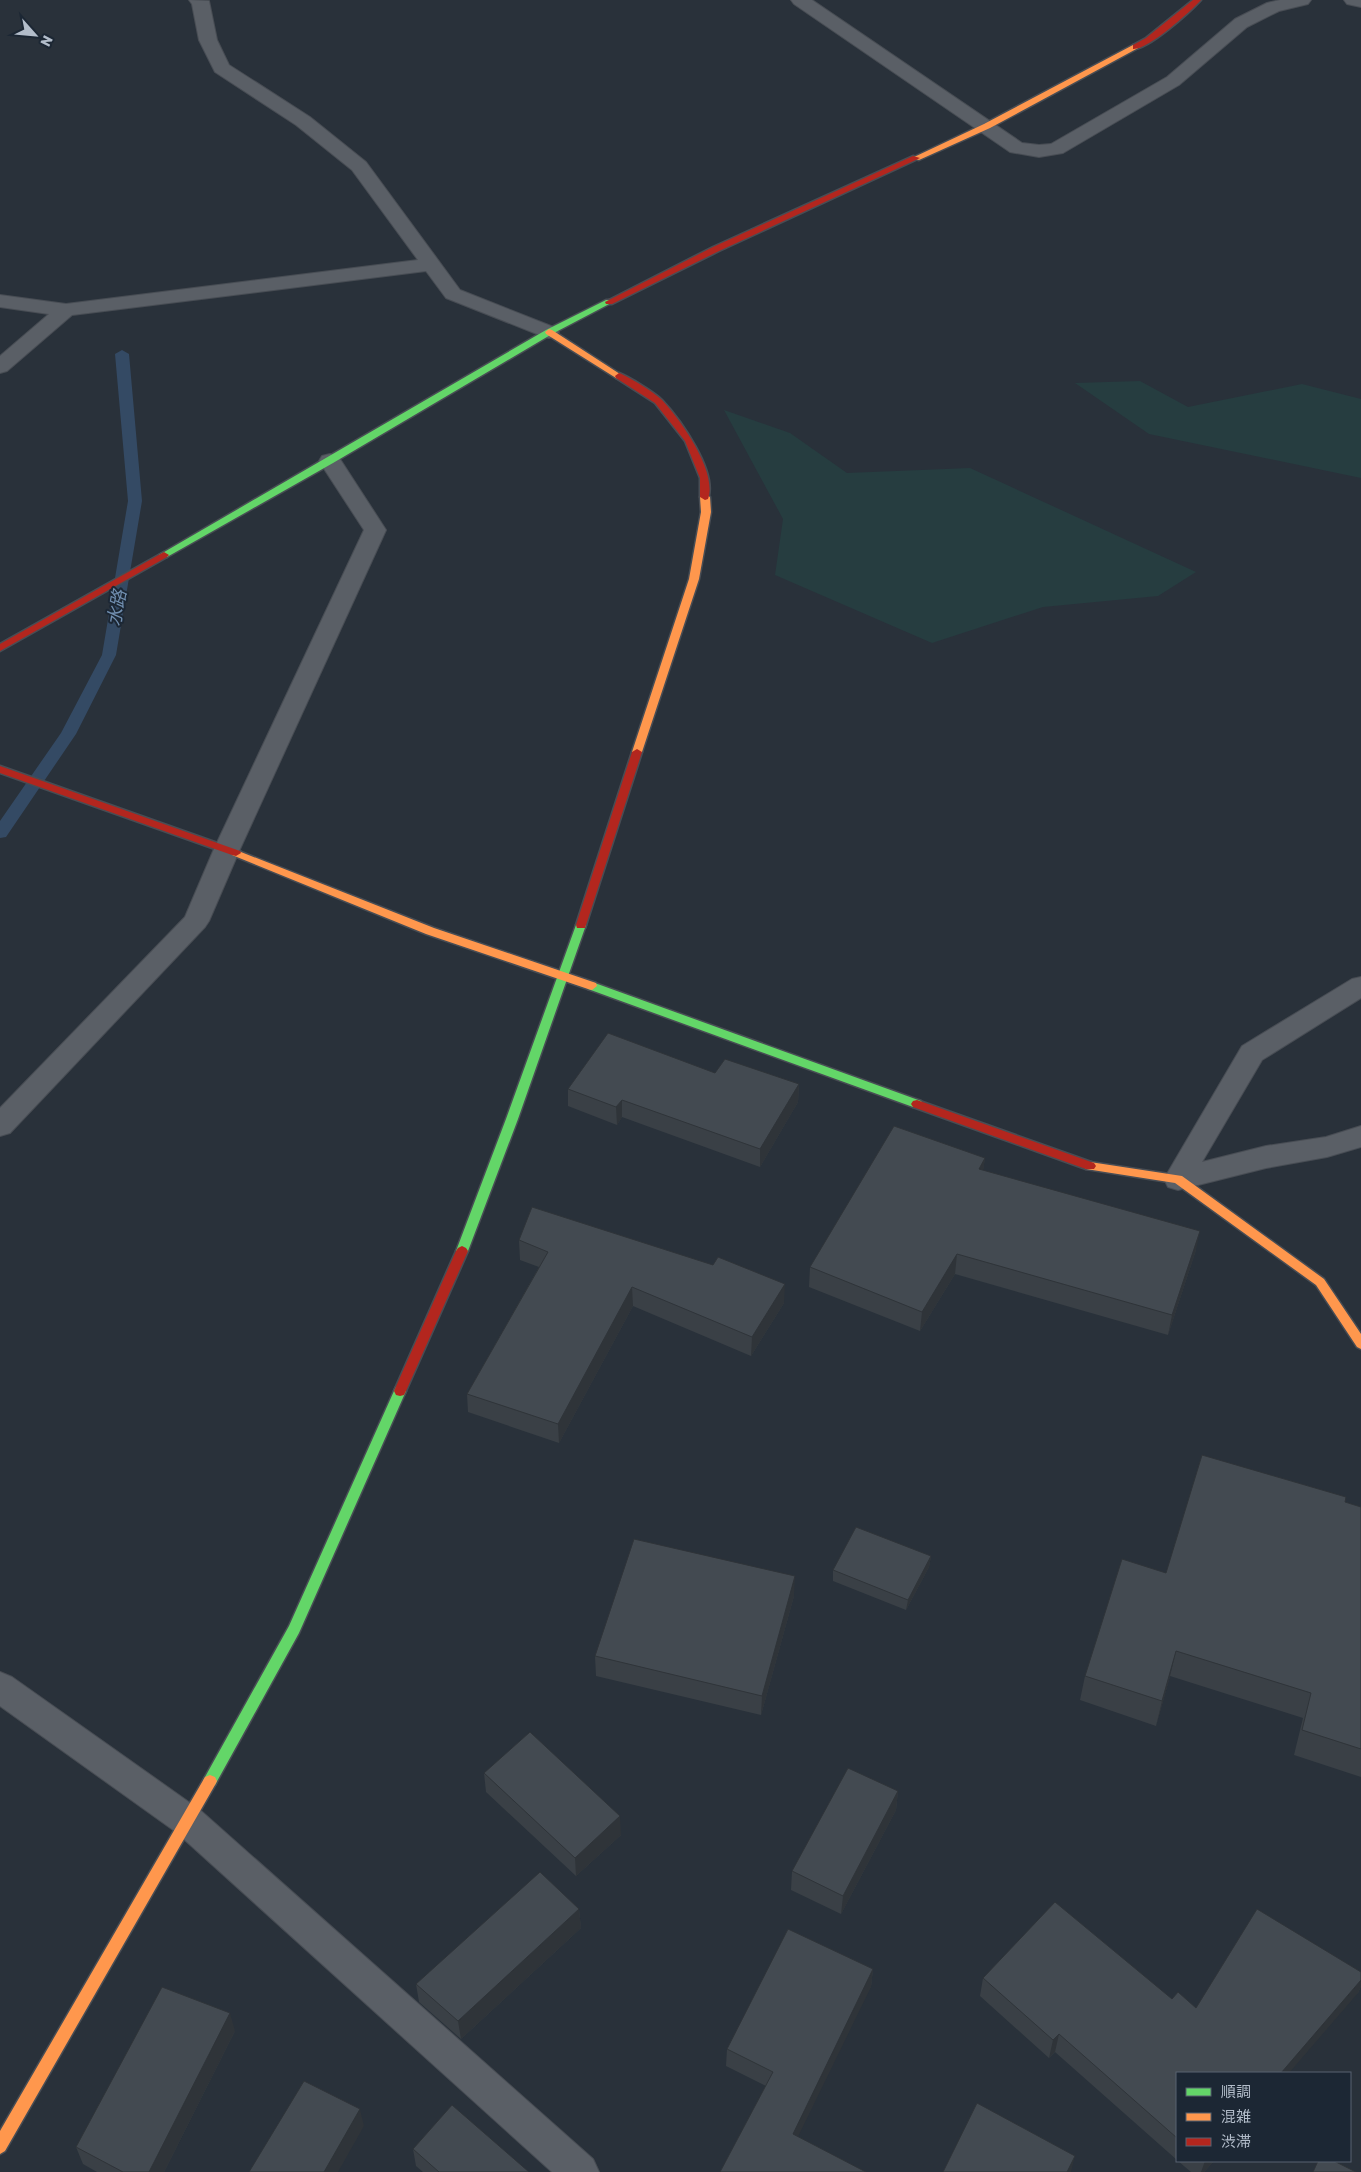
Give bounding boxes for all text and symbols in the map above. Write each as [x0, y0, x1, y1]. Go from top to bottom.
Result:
north arrow [10, 10, 60, 60]
text: N [36, 32, 56, 49]
water label: 水路 [103, 586, 131, 628]
legend [1176, 2072, 1351, 2162]
text: 順調 [1221, 2083, 1251, 2101]
text: 混雑 [1221, 2108, 1251, 2126]
text: 渋滞 [1221, 2133, 1251, 2151]

